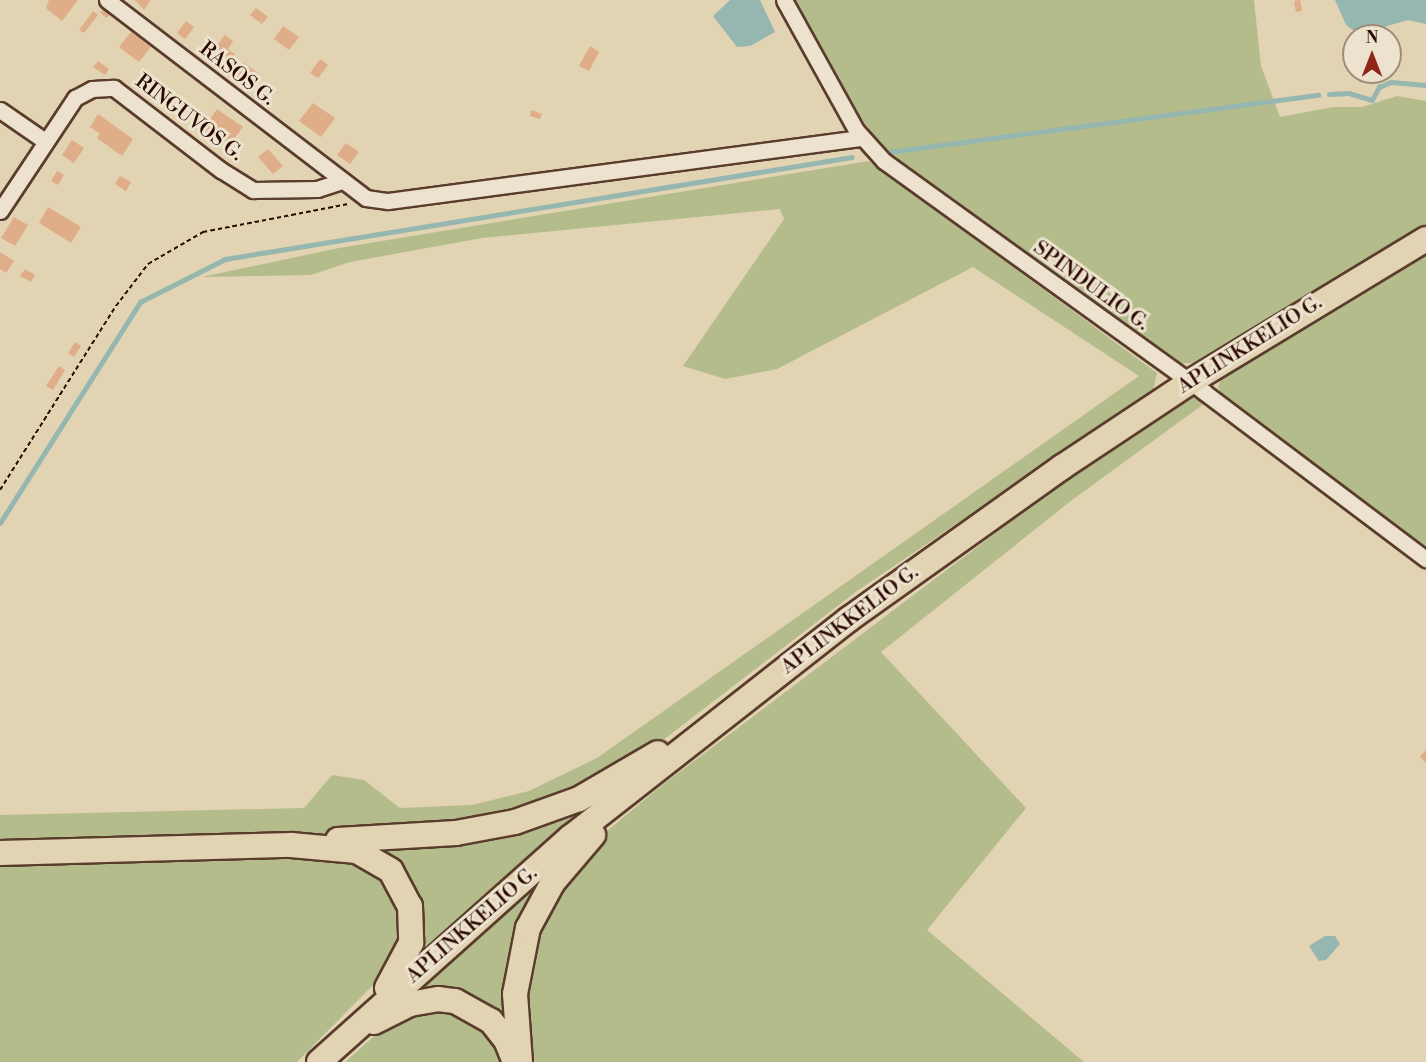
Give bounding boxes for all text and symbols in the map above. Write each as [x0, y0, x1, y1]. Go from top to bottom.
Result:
north arrow [1342, 24, 1402, 84]
text: N [1366, 28, 1378, 48]
street label: RASOS G. [194, 37, 280, 111]
street label: RINGUVOS G. [130, 70, 248, 166]
street label: SPINDULIO G. [1028, 236, 1154, 336]
street label: APLINKKELIO G. [1173, 291, 1327, 399]
street label: APLINKKELIO G. [777, 560, 923, 680]
street label: APLINKKELIO G. [402, 862, 542, 988]

